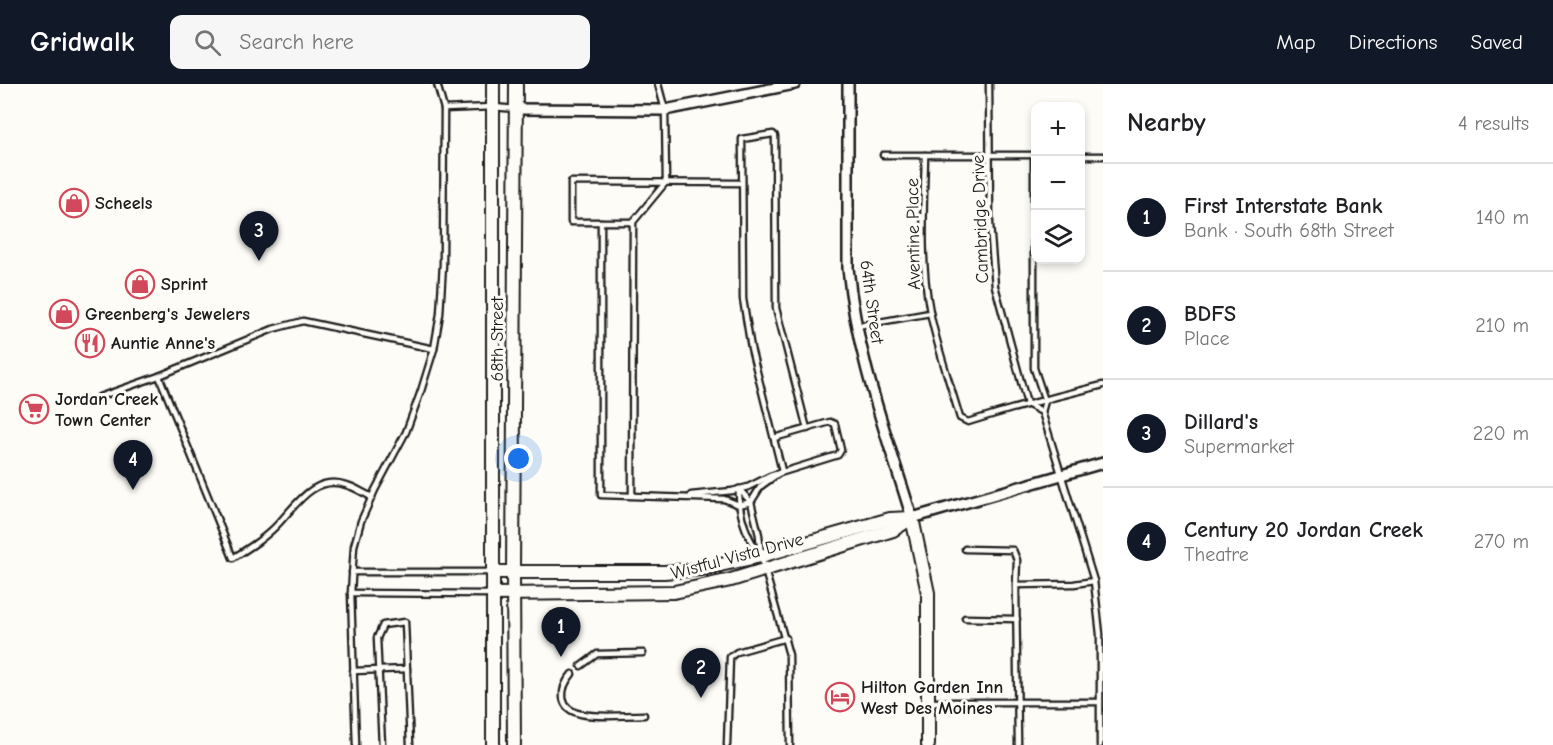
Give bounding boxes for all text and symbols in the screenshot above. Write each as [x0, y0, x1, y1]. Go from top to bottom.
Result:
search box [170, 15, 590, 69]
text: Gridwalk [30, 26, 134, 58]
icon: search [191, 26, 224, 59]
text: Search here [239, 29, 354, 55]
text: Map [1276, 30, 1316, 54]
text: Directions [1349, 30, 1438, 54]
text: Saved [1471, 30, 1523, 54]
map controls [1031, 102, 1085, 264]
button: + [1031, 102, 1085, 156]
text: Nearby [1127, 108, 1206, 138]
text: 4 results [1458, 112, 1529, 135]
street label: Cambridge Drive [968, 154, 993, 284]
button: − [1031, 156, 1085, 210]
street label: Aventine Place [902, 178, 925, 290]
shop icon: Scheels [58, 187, 90, 219]
place label: Scheels [95, 193, 153, 214]
text: First Interstate Bank [1184, 193, 1382, 219]
text: 1 [1143, 206, 1150, 229]
text: 140 m [1476, 206, 1529, 229]
button: layers [1031, 210, 1085, 264]
pin: 3 [240, 212, 278, 261]
text: Bank · South 68th Street [1184, 219, 1394, 242]
street label: 64th Street [855, 259, 888, 346]
shop icon: Sprint [124, 268, 156, 300]
place label: Sprint [161, 274, 209, 295]
street label: 68th Street [487, 296, 508, 381]
shop icon: Greenberg's Jewelers [48, 298, 80, 330]
text: BDFS [1184, 301, 1236, 327]
place label: Greenberg's Jewelers [85, 304, 250, 325]
text: 2 [1142, 314, 1151, 337]
text: 210 m [1475, 314, 1529, 337]
restaurant icon: Auntie Anne's [74, 327, 106, 359]
text: Place [1184, 327, 1230, 350]
place label: Auntie Anne's [111, 333, 216, 354]
place label: Jordan Creek Town Center [55, 389, 158, 431]
supermarket icon: Jordan Creek Town Center [18, 393, 50, 425]
text: Dillard's [1184, 409, 1258, 435]
text: 3 [1142, 422, 1151, 445]
text: 220 m [1473, 422, 1529, 445]
text: Supermarket [1184, 435, 1294, 458]
pin: 4 [114, 440, 152, 490]
your location [504, 444, 533, 473]
text: Century 20 Jordan Creek [1184, 517, 1423, 543]
street label: Wistful Vista Drive [669, 529, 806, 584]
text: 4 [1142, 530, 1151, 553]
text: 270 m [1474, 530, 1529, 553]
text: Theatre [1184, 543, 1249, 566]
pin: 1 [542, 608, 580, 657]
pin: 2 [682, 648, 720, 698]
place label: Hilton Garden Inn West Des Moines [861, 677, 1003, 719]
hotel icon: Hilton Garden Inn West Des Moines [824, 681, 856, 713]

